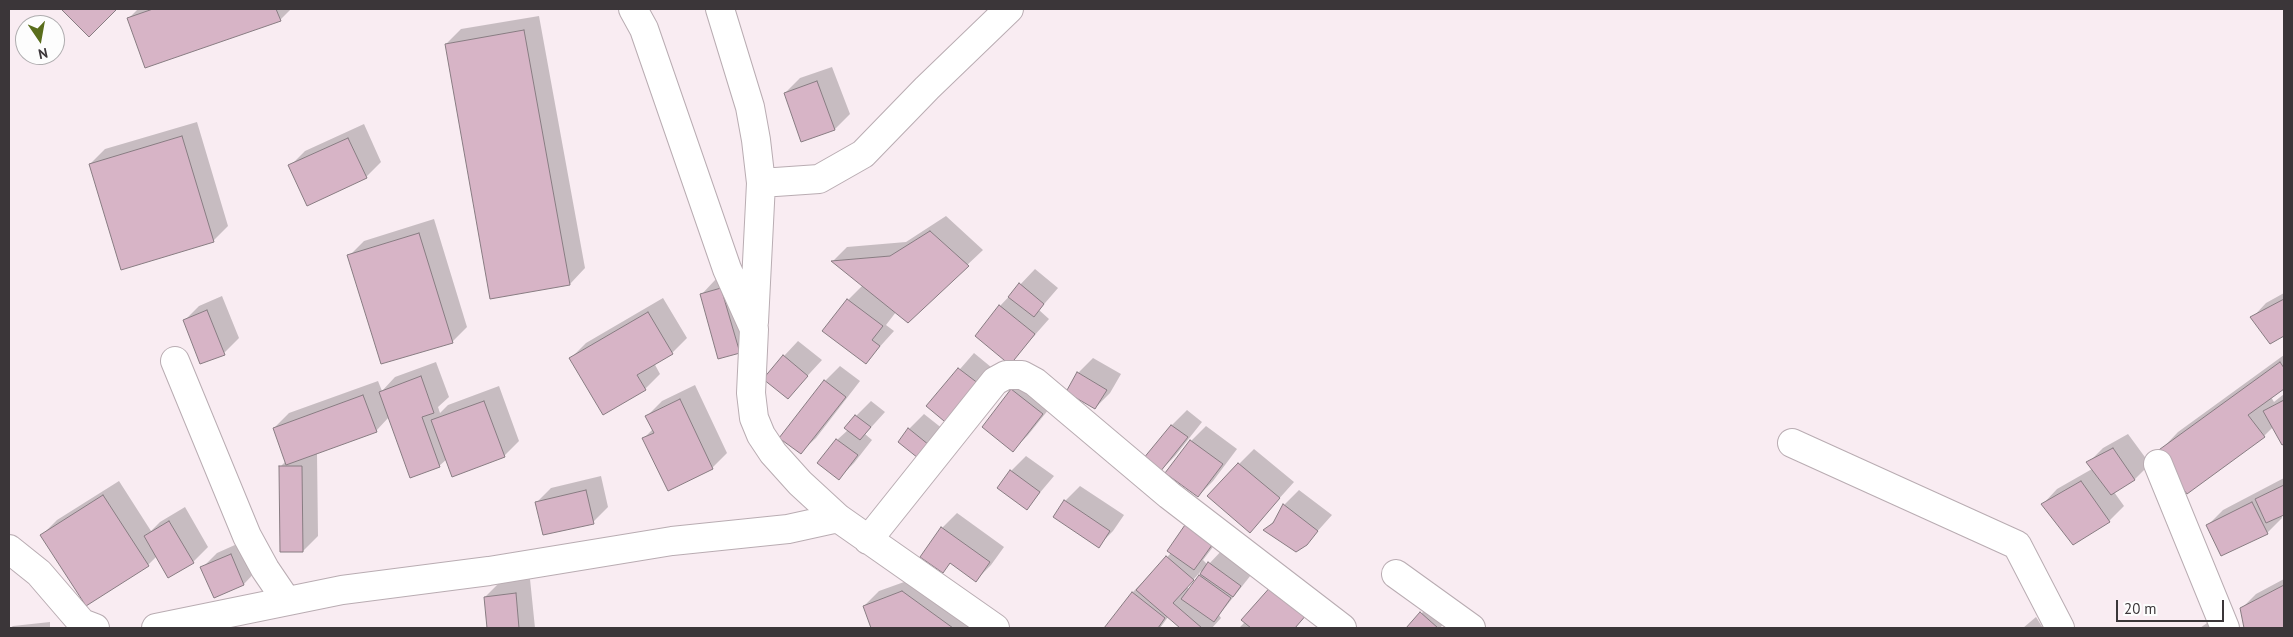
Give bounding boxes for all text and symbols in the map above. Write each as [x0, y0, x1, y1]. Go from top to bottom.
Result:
north arrow [15, 15, 65, 65]
text: N [37, 44, 49, 63]
scale bar [2118, 590, 2226, 622]
text: 20 m [2124, 599, 2157, 618]

